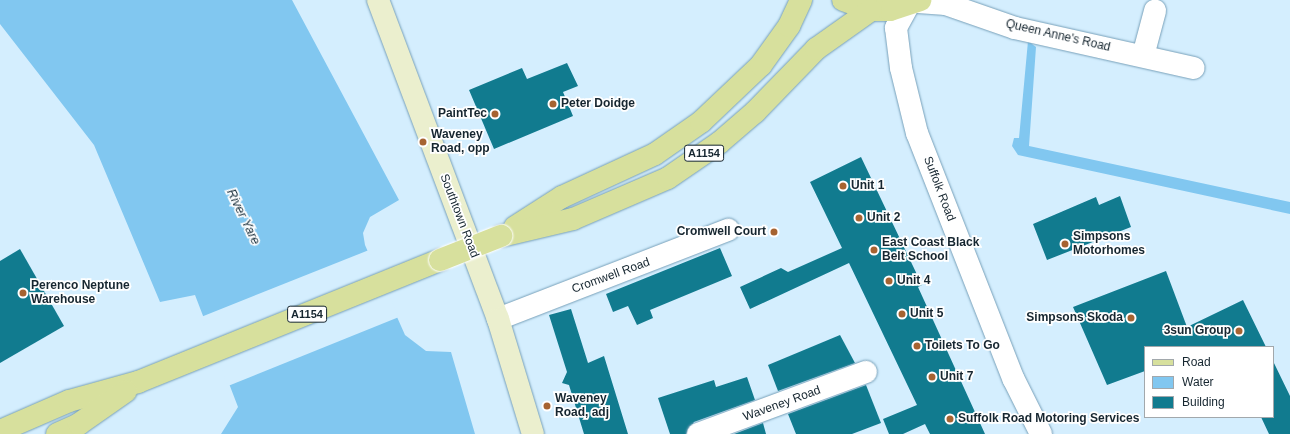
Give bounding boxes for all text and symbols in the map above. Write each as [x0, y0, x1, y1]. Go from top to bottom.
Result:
street label: Queen Anne's Road [1004, 17, 1112, 55]
place label: Peter Doidge [561, 97, 635, 111]
marker: Peter Doidge [548, 99, 558, 109]
place label: PaintTec [438, 107, 487, 121]
marker: PaintTec [490, 109, 500, 119]
place label: Waveney Road, opp [431, 128, 490, 156]
marker: Waveney Road, opp [418, 137, 428, 147]
road number: A1154 [684, 144, 724, 162]
street label: Suffolk Road [920, 154, 958, 224]
street label: Southtown Road [436, 172, 482, 260]
place label: Unit 1 [851, 179, 884, 193]
marker: Unit 1 [838, 181, 848, 191]
water label: River Yare [223, 186, 263, 248]
place label: Unit 2 [867, 211, 900, 225]
marker: Unit 2 [854, 213, 864, 223]
place label: Cromwell Court [677, 225, 766, 239]
marker: Cromwell Court [769, 227, 779, 237]
place label: Simpsons Motorhomes [1073, 230, 1145, 258]
place label: East Coast Black Belt School [882, 236, 979, 264]
marker: Simpsons Motorhomes [1060, 239, 1070, 249]
marker: East Coast Black Belt School [869, 245, 879, 255]
street label: Cromwell Road [570, 255, 652, 297]
place label: Unit 4 [897, 274, 930, 288]
marker: Unit 4 [884, 276, 894, 286]
place label: Perenco Neptune Warehouse [31, 279, 130, 307]
marker: Perenco Neptune Warehouse [18, 288, 28, 298]
road number: A1154 [287, 305, 327, 323]
place label: Unit 5 [910, 307, 943, 321]
marker: Unit 5 [897, 309, 907, 319]
place label: Simpsons Skoda [1026, 311, 1123, 325]
marker: Simpsons Skoda [1126, 313, 1136, 323]
place label: 3sun Group [1164, 324, 1231, 338]
marker: 3sun Group [1234, 326, 1244, 336]
place label: Toilets To Go [925, 339, 1000, 353]
marker: Toilets To Go [912, 341, 922, 351]
legend [1144, 346, 1274, 418]
text: Road [1182, 355, 1211, 369]
place label: Unit 7 [940, 370, 973, 384]
marker: Unit 7 [927, 372, 937, 382]
text: Water [1182, 375, 1214, 389]
street label: Waveney Road [741, 383, 823, 425]
place label: Waveney Road, adj [555, 392, 609, 420]
text: Building [1182, 395, 1225, 409]
marker: Waveney Road, adj [542, 401, 552, 411]
place label: Suffolk Road Motoring Services [958, 412, 1139, 426]
marker: Suffolk Road Motoring Services [945, 414, 955, 424]

